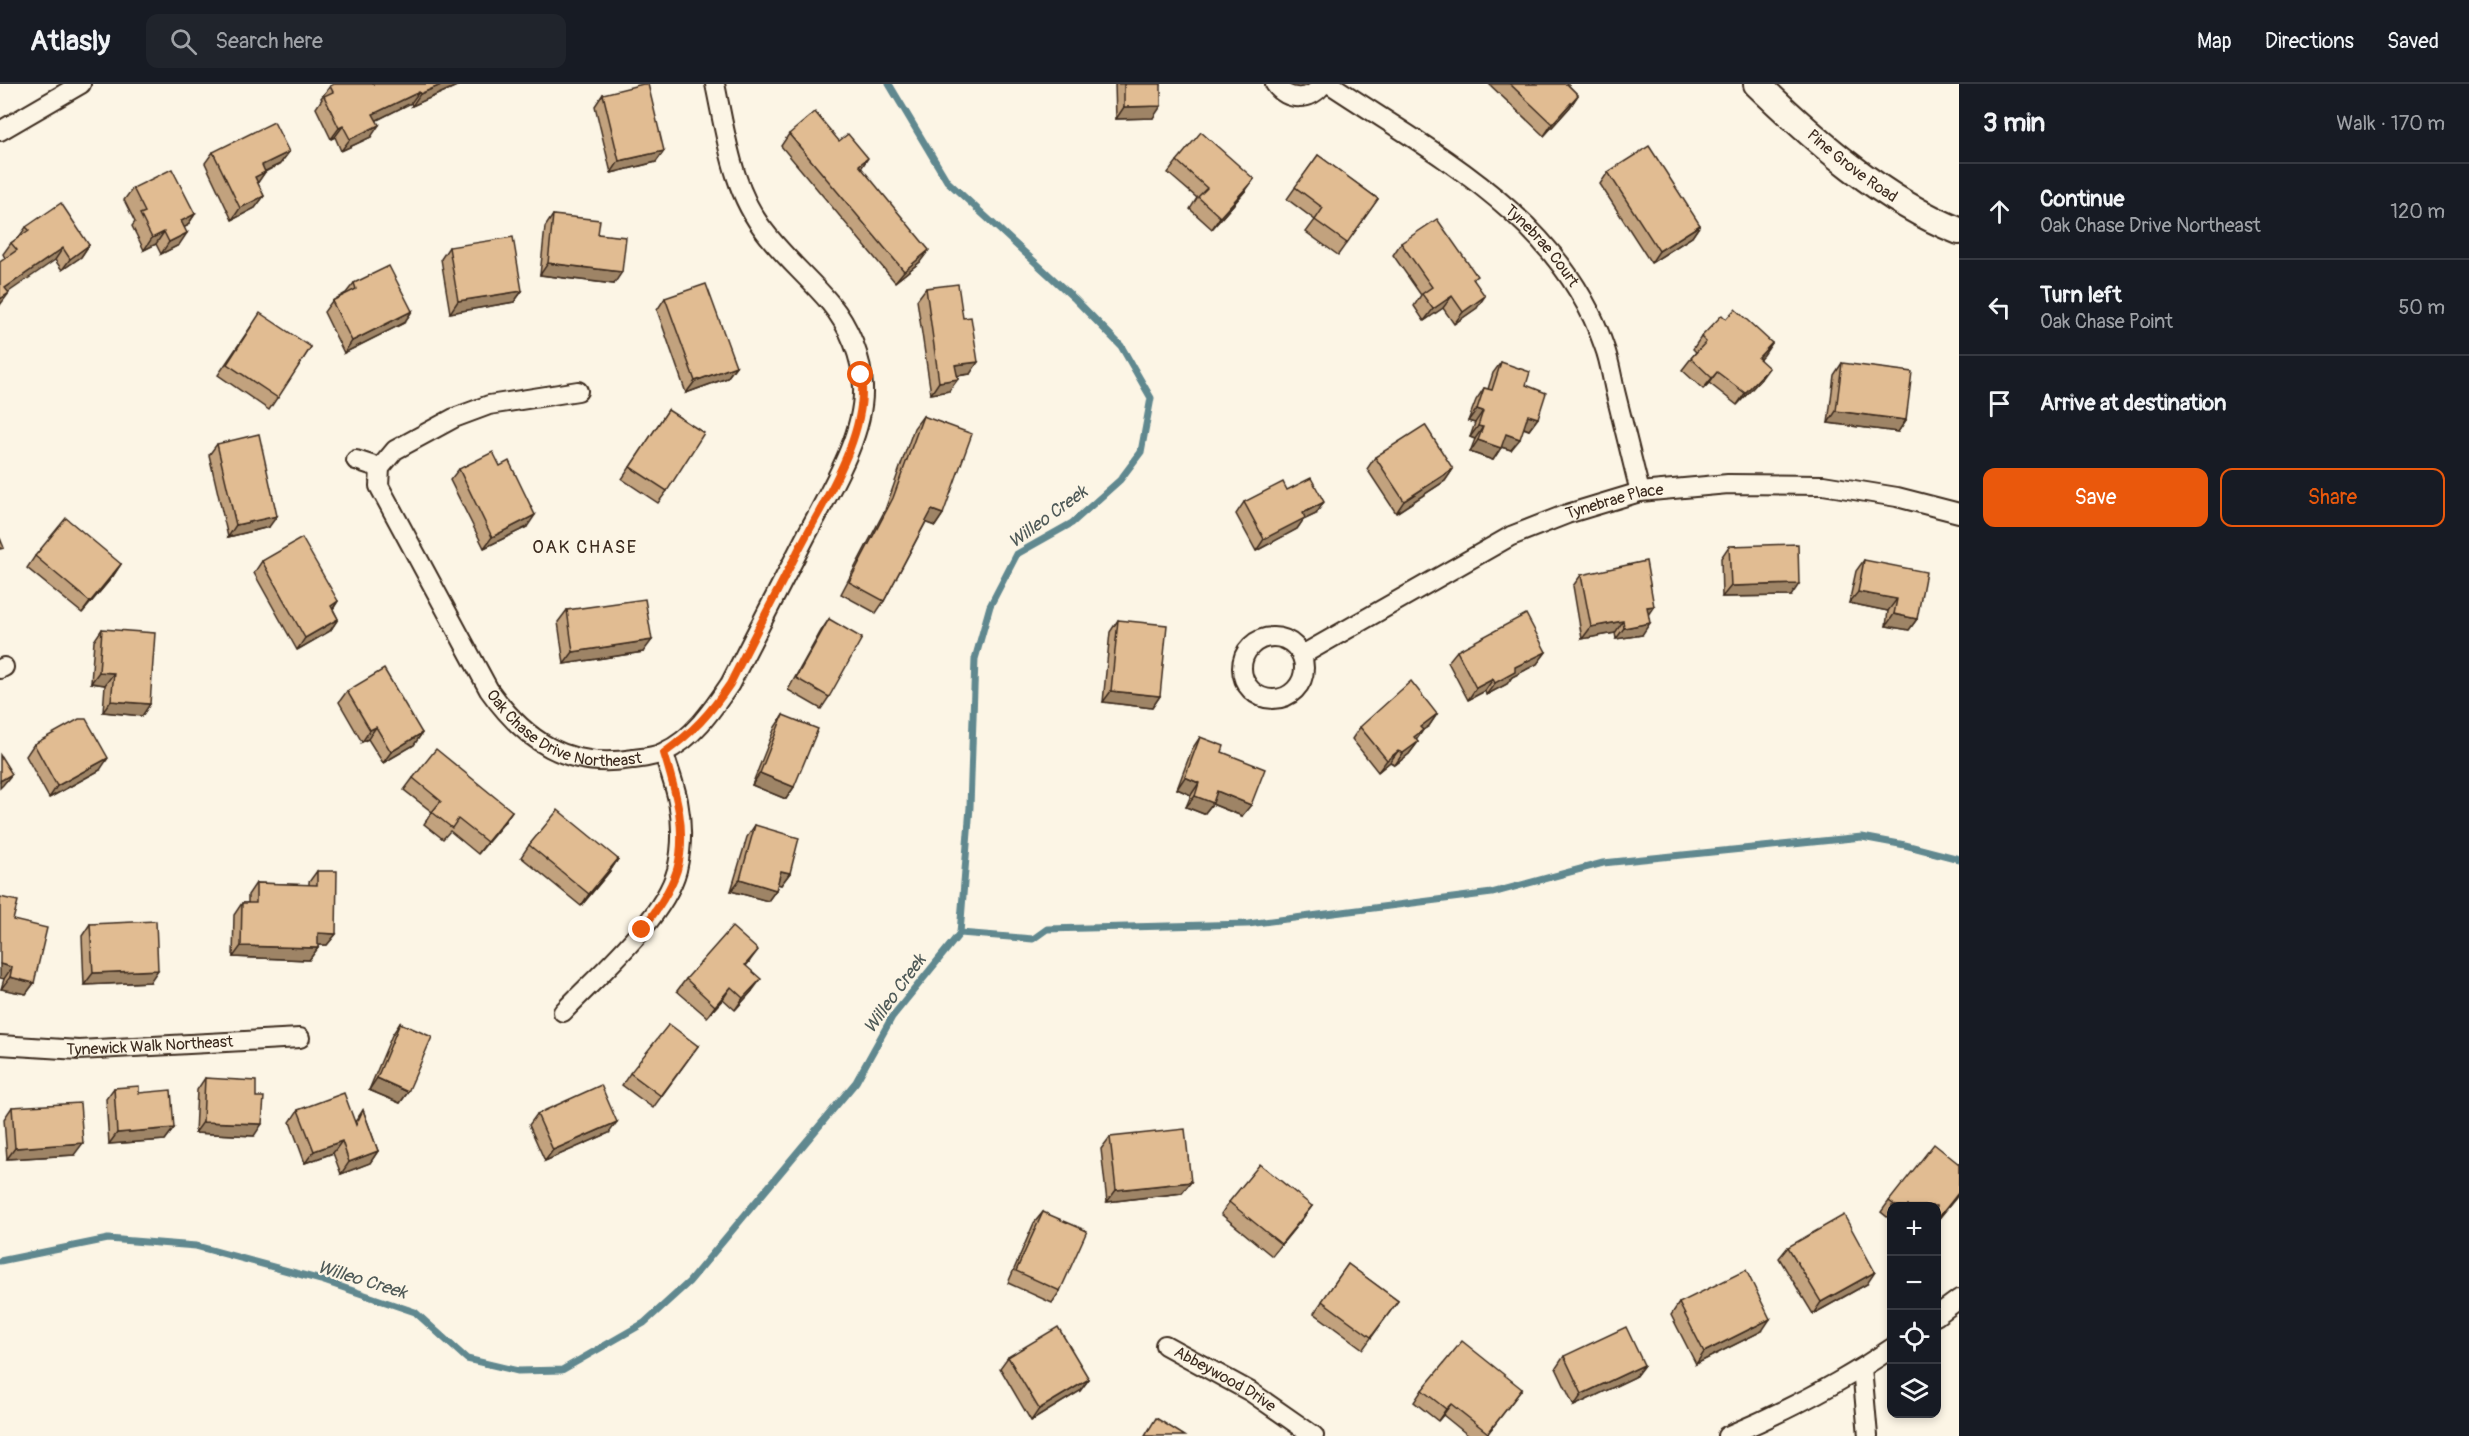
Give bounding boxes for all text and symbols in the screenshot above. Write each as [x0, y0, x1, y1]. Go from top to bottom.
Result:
search box [146, 14, 566, 68]
text: Atlasly [30, 24, 110, 59]
icon: search [167, 25, 200, 58]
text: Search here [215, 27, 323, 55]
text: Map [2197, 28, 2232, 55]
text: Directions [2265, 28, 2354, 55]
text: Saved [2387, 28, 2439, 55]
text: 3 min [1983, 107, 2045, 139]
text: Walk · 170 m [2336, 111, 2445, 136]
street label: Pine Grove Road [1803, 125, 1901, 207]
text: Continue [2040, 185, 2124, 213]
icon: ahead [1983, 195, 2016, 228]
text: 120 m [2390, 199, 2445, 224]
street label: Tynebrae Court [1501, 200, 1584, 291]
text: Oak Chase Drive Northeast [2040, 213, 2261, 238]
text: Turn left [2040, 281, 2122, 309]
icon: left [1983, 291, 2016, 324]
text: 50 m [2398, 295, 2445, 320]
text: Oak Chase Point [2040, 309, 2173, 334]
route start [847, 361, 873, 387]
icon: arrive [1983, 387, 2016, 420]
text: Arrive at destination [2040, 389, 2226, 417]
button: Save [1983, 468, 2208, 527]
button: Share [2220, 468, 2445, 527]
water label: Willeo Creek [1004, 480, 1093, 553]
street label: Tynebrae Place [1563, 480, 1664, 524]
district label: OAK CHASE [532, 536, 638, 559]
street label: Oak Chase Drive Northeast [482, 686, 643, 771]
route end [628, 916, 654, 942]
water label: Willeo Creek [859, 949, 932, 1038]
street label: Tynewick Walk Northeast [66, 1032, 234, 1060]
map controls [1887, 1202, 1941, 1418]
button: + [1887, 1202, 1941, 1256]
water label: Willeo Creek [315, 1256, 411, 1305]
button: − [1887, 1256, 1941, 1310]
button: locate [1887, 1310, 1941, 1364]
street label: Abbeywood Drive [1171, 1342, 1280, 1416]
button: layers [1887, 1364, 1941, 1418]

